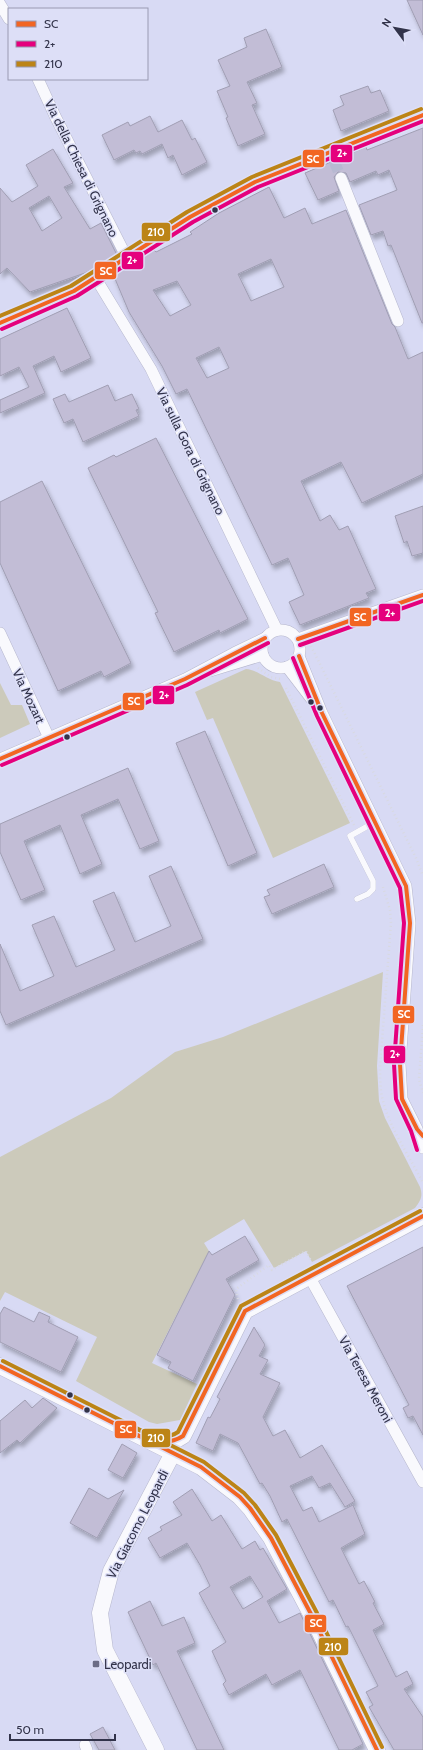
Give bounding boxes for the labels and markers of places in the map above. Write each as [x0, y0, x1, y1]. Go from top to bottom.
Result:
unlabelled marker [210, 205, 220, 215]
unlabelled marker [306, 697, 316, 707]
unlabelled marker [315, 703, 325, 713]
unlabelled marker [62, 732, 72, 742]
unlabelled marker [65, 1390, 75, 1400]
unlabelled marker [82, 1405, 92, 1415]
place label: Leopardi [104, 1656, 152, 1672]
marker: Leopardi [91, 1659, 101, 1669]

